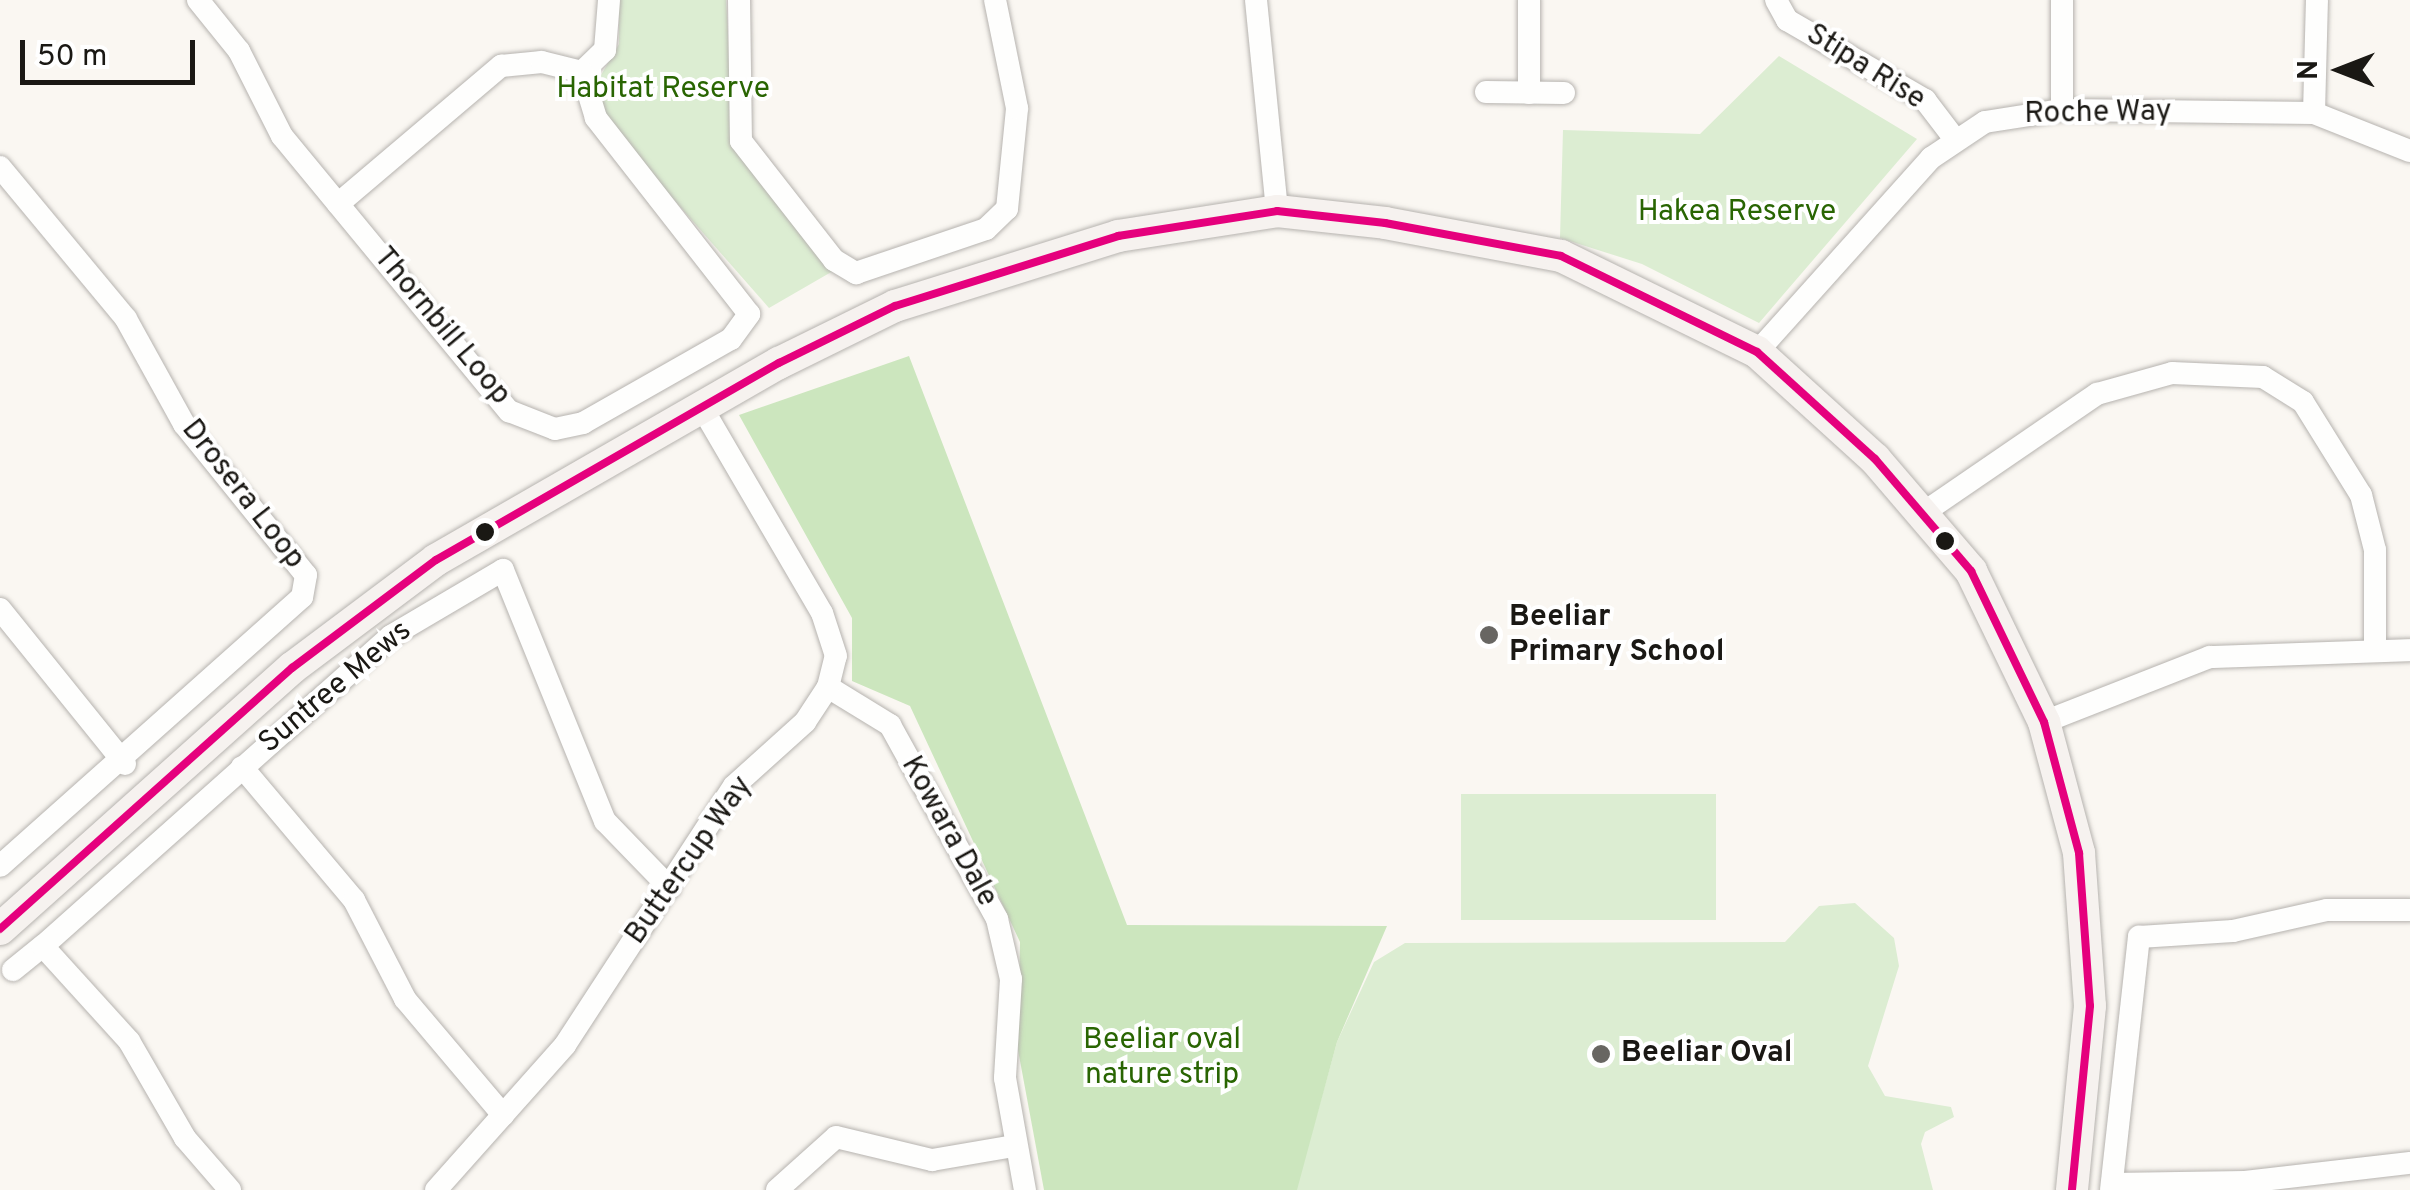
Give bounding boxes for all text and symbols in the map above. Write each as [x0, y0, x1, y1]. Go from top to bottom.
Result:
street label: Stipa Rise [1799, 17, 1931, 119]
scale bar [25, 20, 200, 82]
north arrow [2290, 20, 2390, 120]
text: 50 m [37, 39, 107, 76]
text: N [2292, 60, 2328, 80]
park label: Habitat Reserve [556, 72, 770, 108]
street label: Roche Way [2024, 95, 2172, 133]
park label: Hakea Reserve [1638, 195, 1836, 231]
street label: Thornbill Loop [365, 241, 517, 413]
street label: Drosera Loop [173, 413, 311, 577]
unlabelled marker [475, 522, 495, 542]
unlabelled marker [1935, 531, 1955, 551]
place label: Beeliar Primary School [1509, 600, 1724, 670]
street label: Suntree Mews [252, 614, 420, 762]
marker: Beeliar Primary School [1478, 624, 1500, 646]
street label: Kowara Dale [892, 751, 1004, 913]
street label: Buttercup Way [619, 770, 761, 952]
park label: Beeliar oval nature strip [1083, 1023, 1241, 1094]
place label: Beeliar Oval [1621, 1036, 1792, 1072]
marker: Beeliar Oval [1590, 1043, 1612, 1065]

